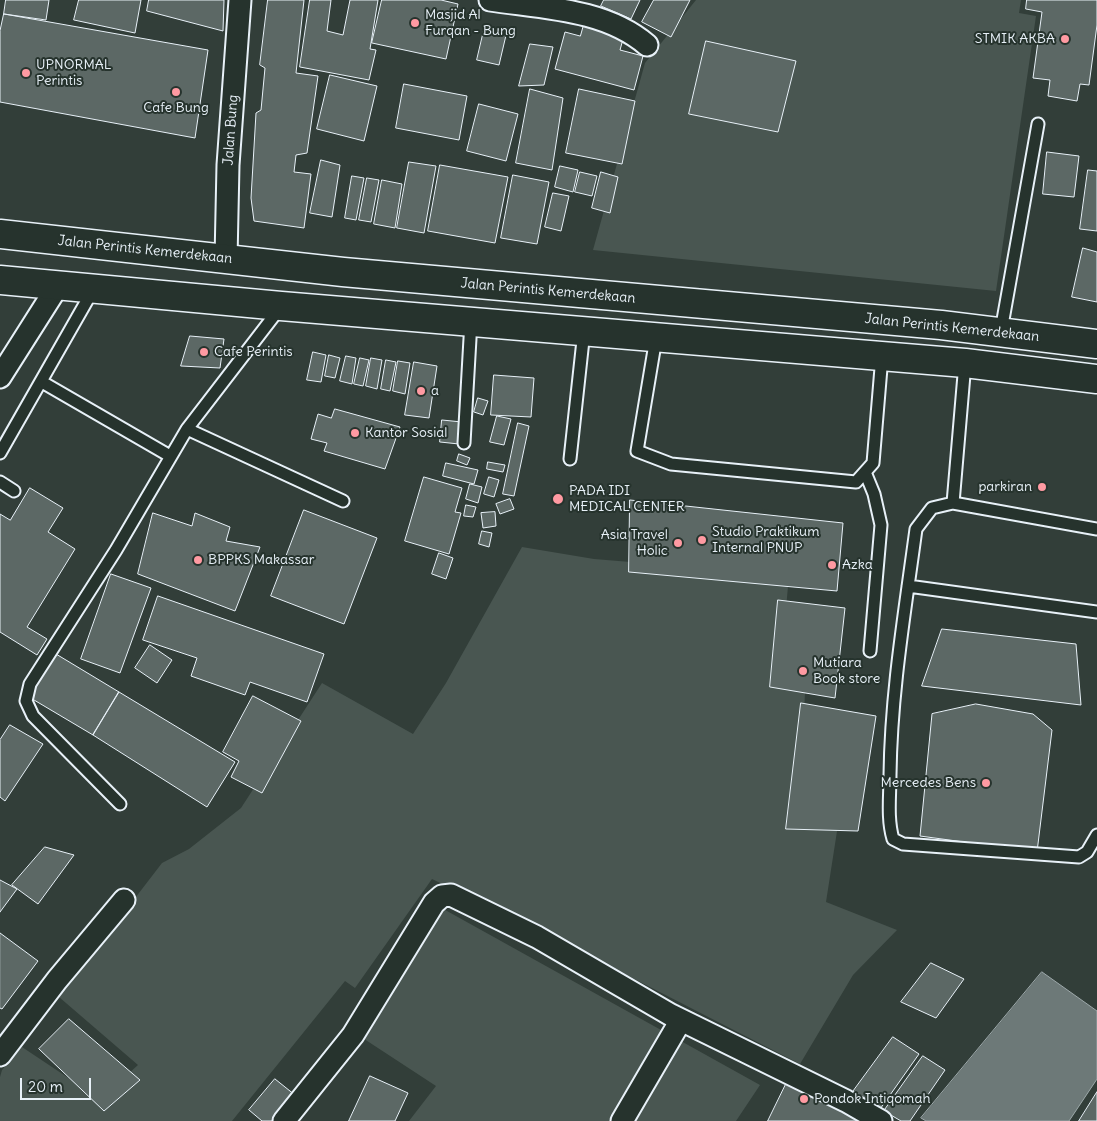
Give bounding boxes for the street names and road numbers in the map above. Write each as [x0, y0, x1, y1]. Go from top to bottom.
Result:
street label: Jalan Bung [220, 94, 242, 166]
street label: Jalan Perintis Kemerdekaan [57, 232, 233, 268]
street label: Jalan Perintis Kemerdekaan [460, 275, 636, 307]
street label: Jalan Perintis Kemerdekaan [864, 310, 1040, 346]

